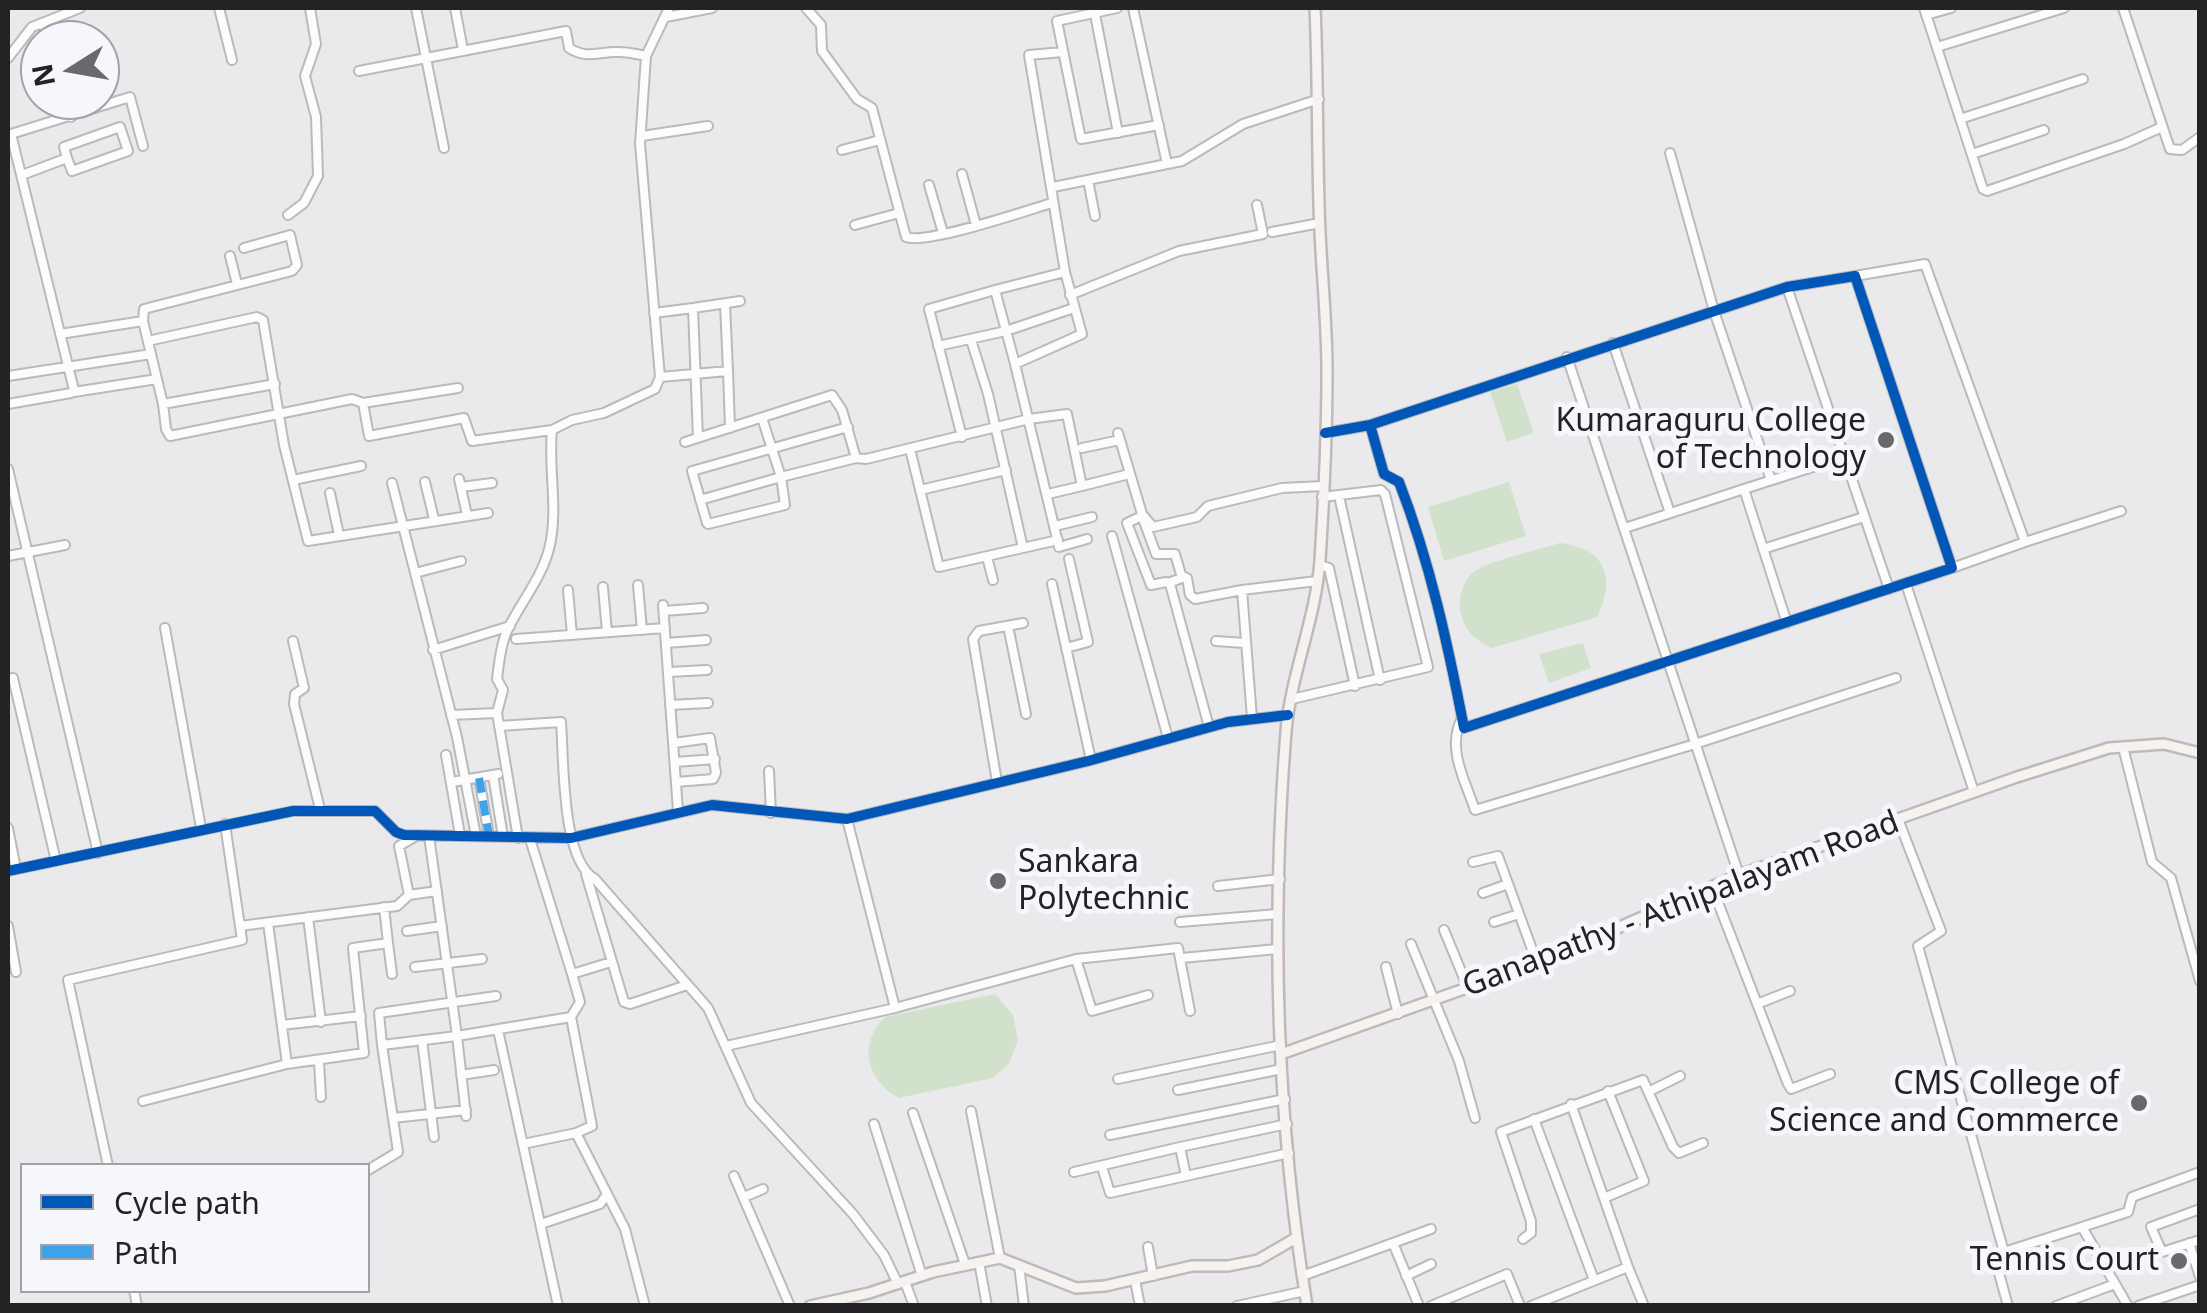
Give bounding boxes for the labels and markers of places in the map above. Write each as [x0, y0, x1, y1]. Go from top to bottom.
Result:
place label: Kumaraguru College of Technology [1555, 403, 1866, 478]
marker: Kumaraguru College of Technology [1875, 429, 1897, 451]
place label: Sankara Polytechnic [1018, 844, 1189, 919]
marker: Sankara Polytechnic [987, 870, 1009, 892]
place label: CMS College of Science and Commerce [1769, 1066, 2119, 1141]
marker: CMS College of Science and Commerce [2128, 1092, 2150, 1114]
place label: Tennis Court [1970, 1242, 2159, 1280]
marker: Tennis Court [2168, 1250, 2190, 1272]

